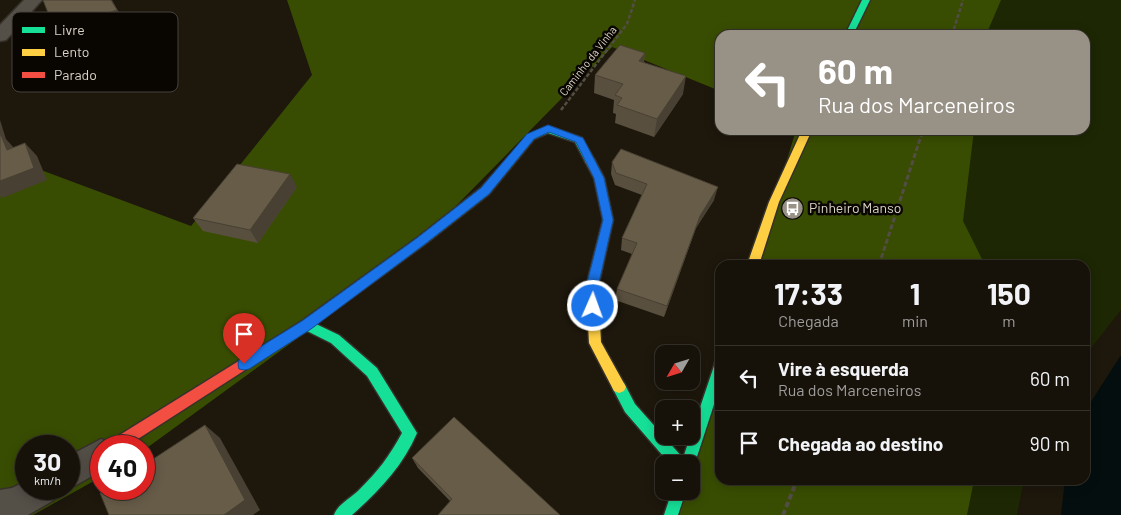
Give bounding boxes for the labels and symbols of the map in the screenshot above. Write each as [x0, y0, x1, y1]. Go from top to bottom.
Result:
legend [12, 12, 178, 92]
text: Livre [54, 21, 85, 38]
street label: Caminho da Vinha [556, 23, 619, 98]
text: Lento [54, 43, 89, 60]
text: Parado [54, 66, 97, 83]
bus stop icon: Pinheiro Manso [781, 196, 805, 220]
place label: Pinheiro Manso [809, 199, 901, 216]
position arrow [566, 279, 618, 331]
pin [223, 313, 265, 364]
north arrow [655, 345, 700, 390]
speed limit sign: 40 [90, 435, 155, 500]

